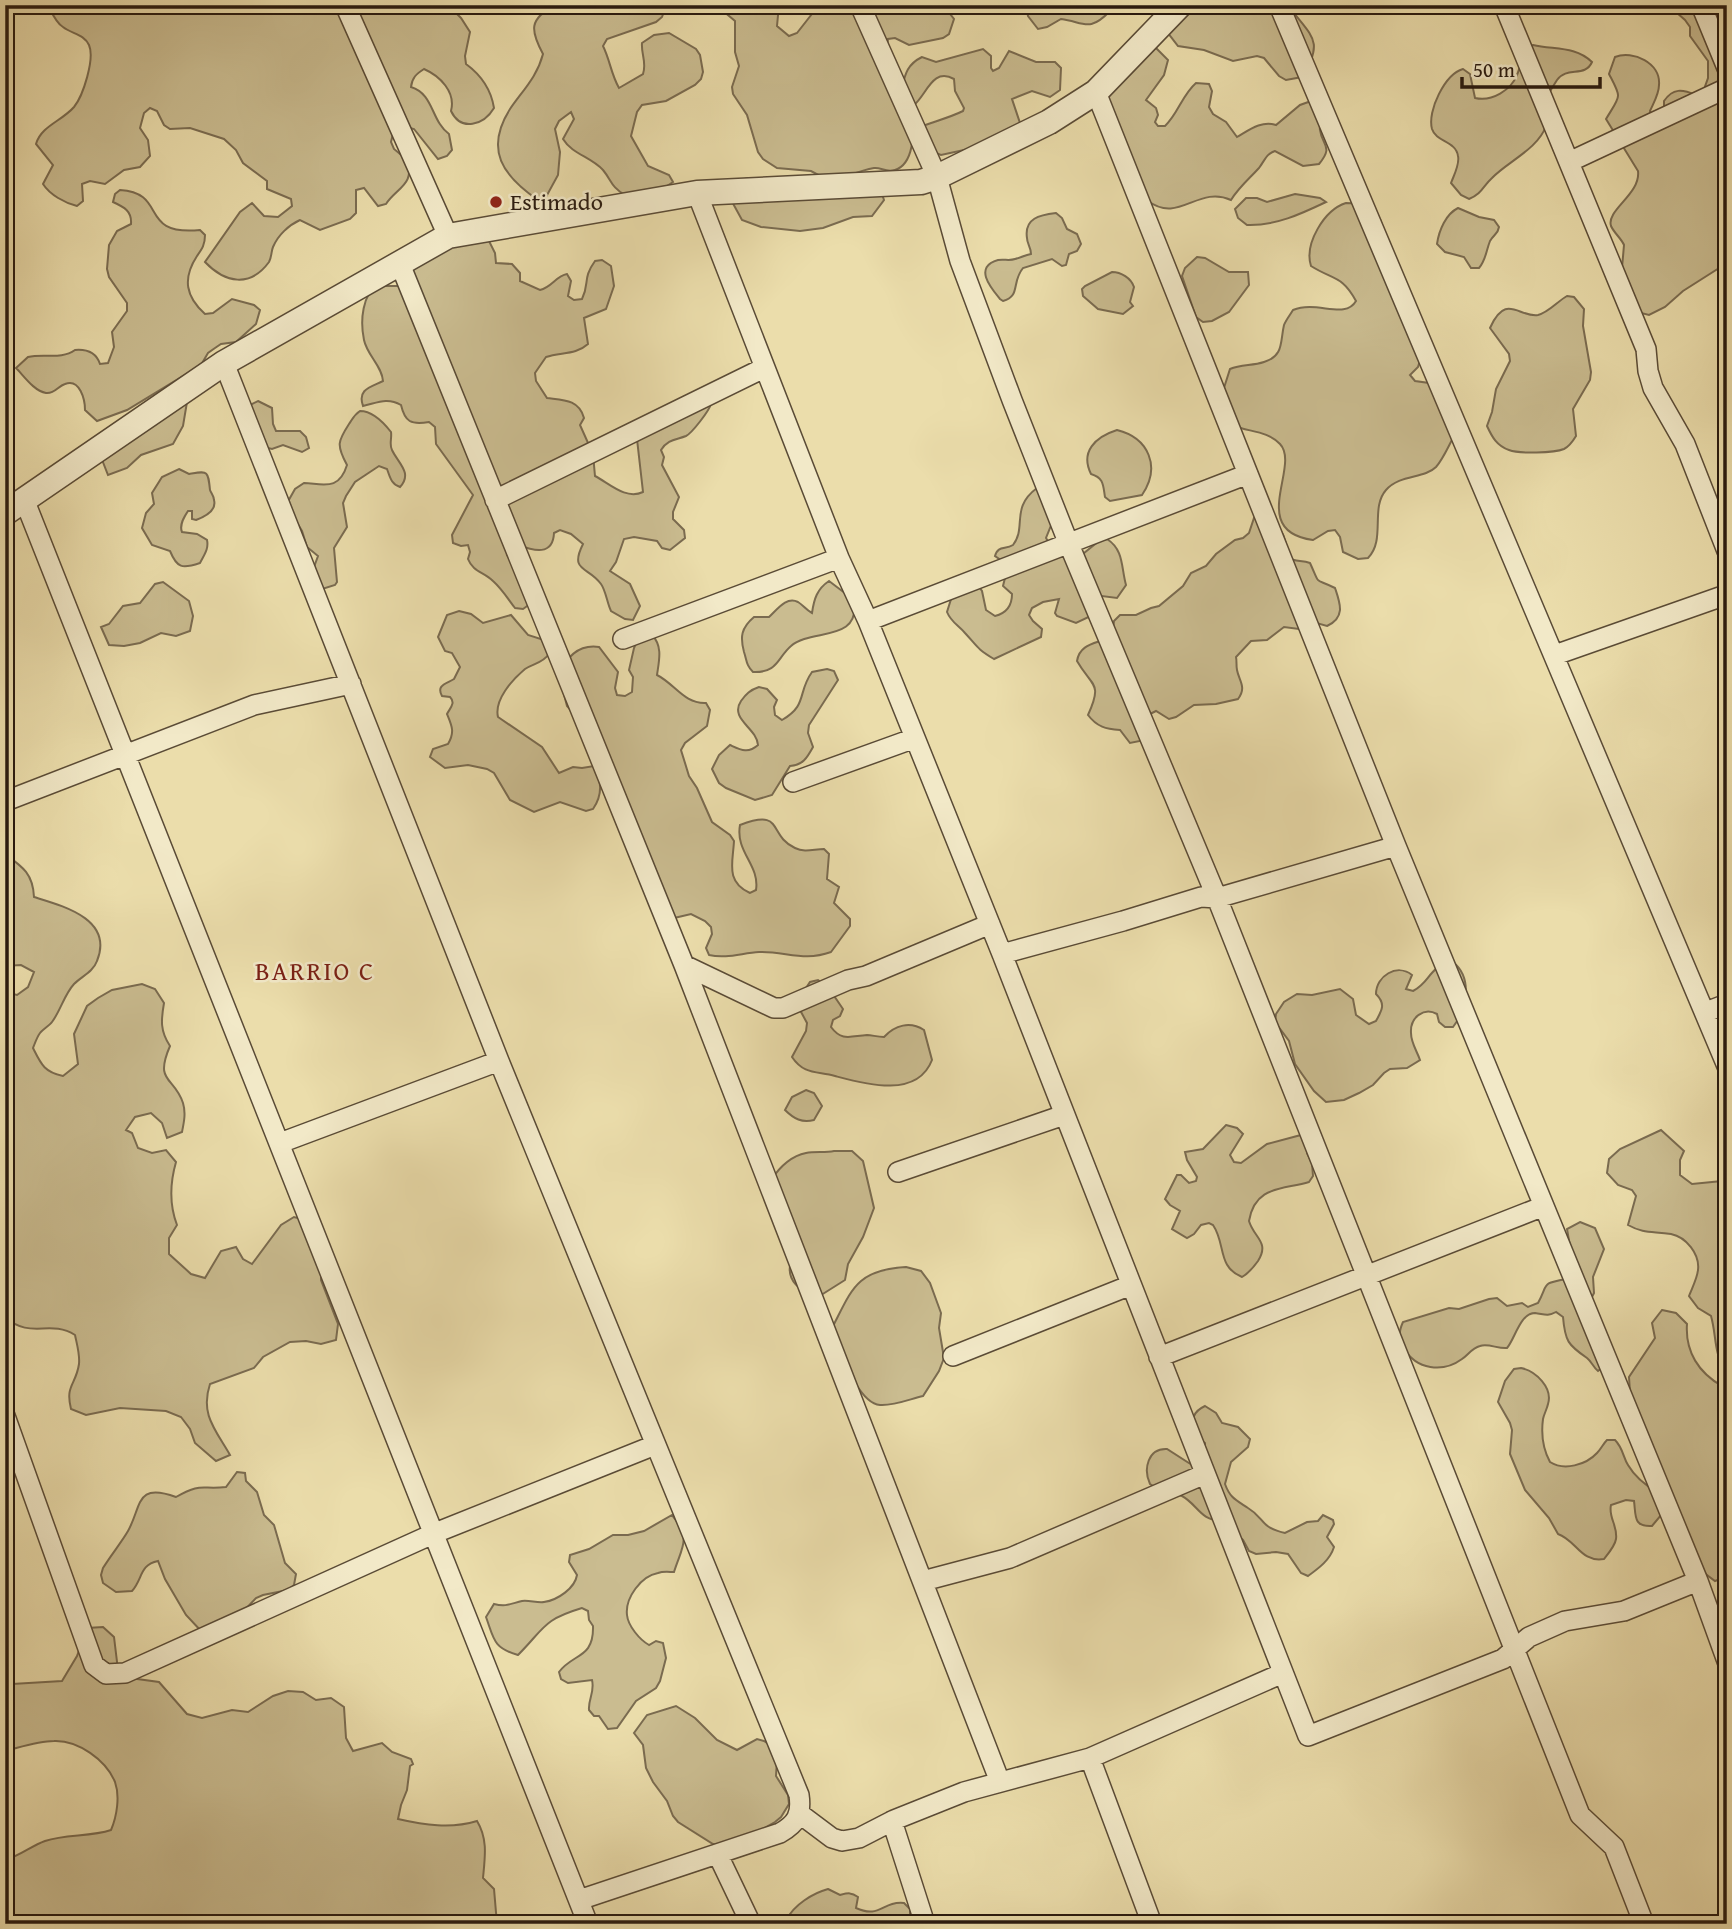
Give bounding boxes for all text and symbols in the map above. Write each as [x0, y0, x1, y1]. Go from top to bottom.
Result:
scale bar [1462, 46, 1601, 90]
text: 50 m [1473, 54, 1515, 85]
place label: Estimado [510, 184, 603, 219]
marker: Estimado [488, 194, 504, 210]
district label: BARRIO C [255, 951, 375, 990]

